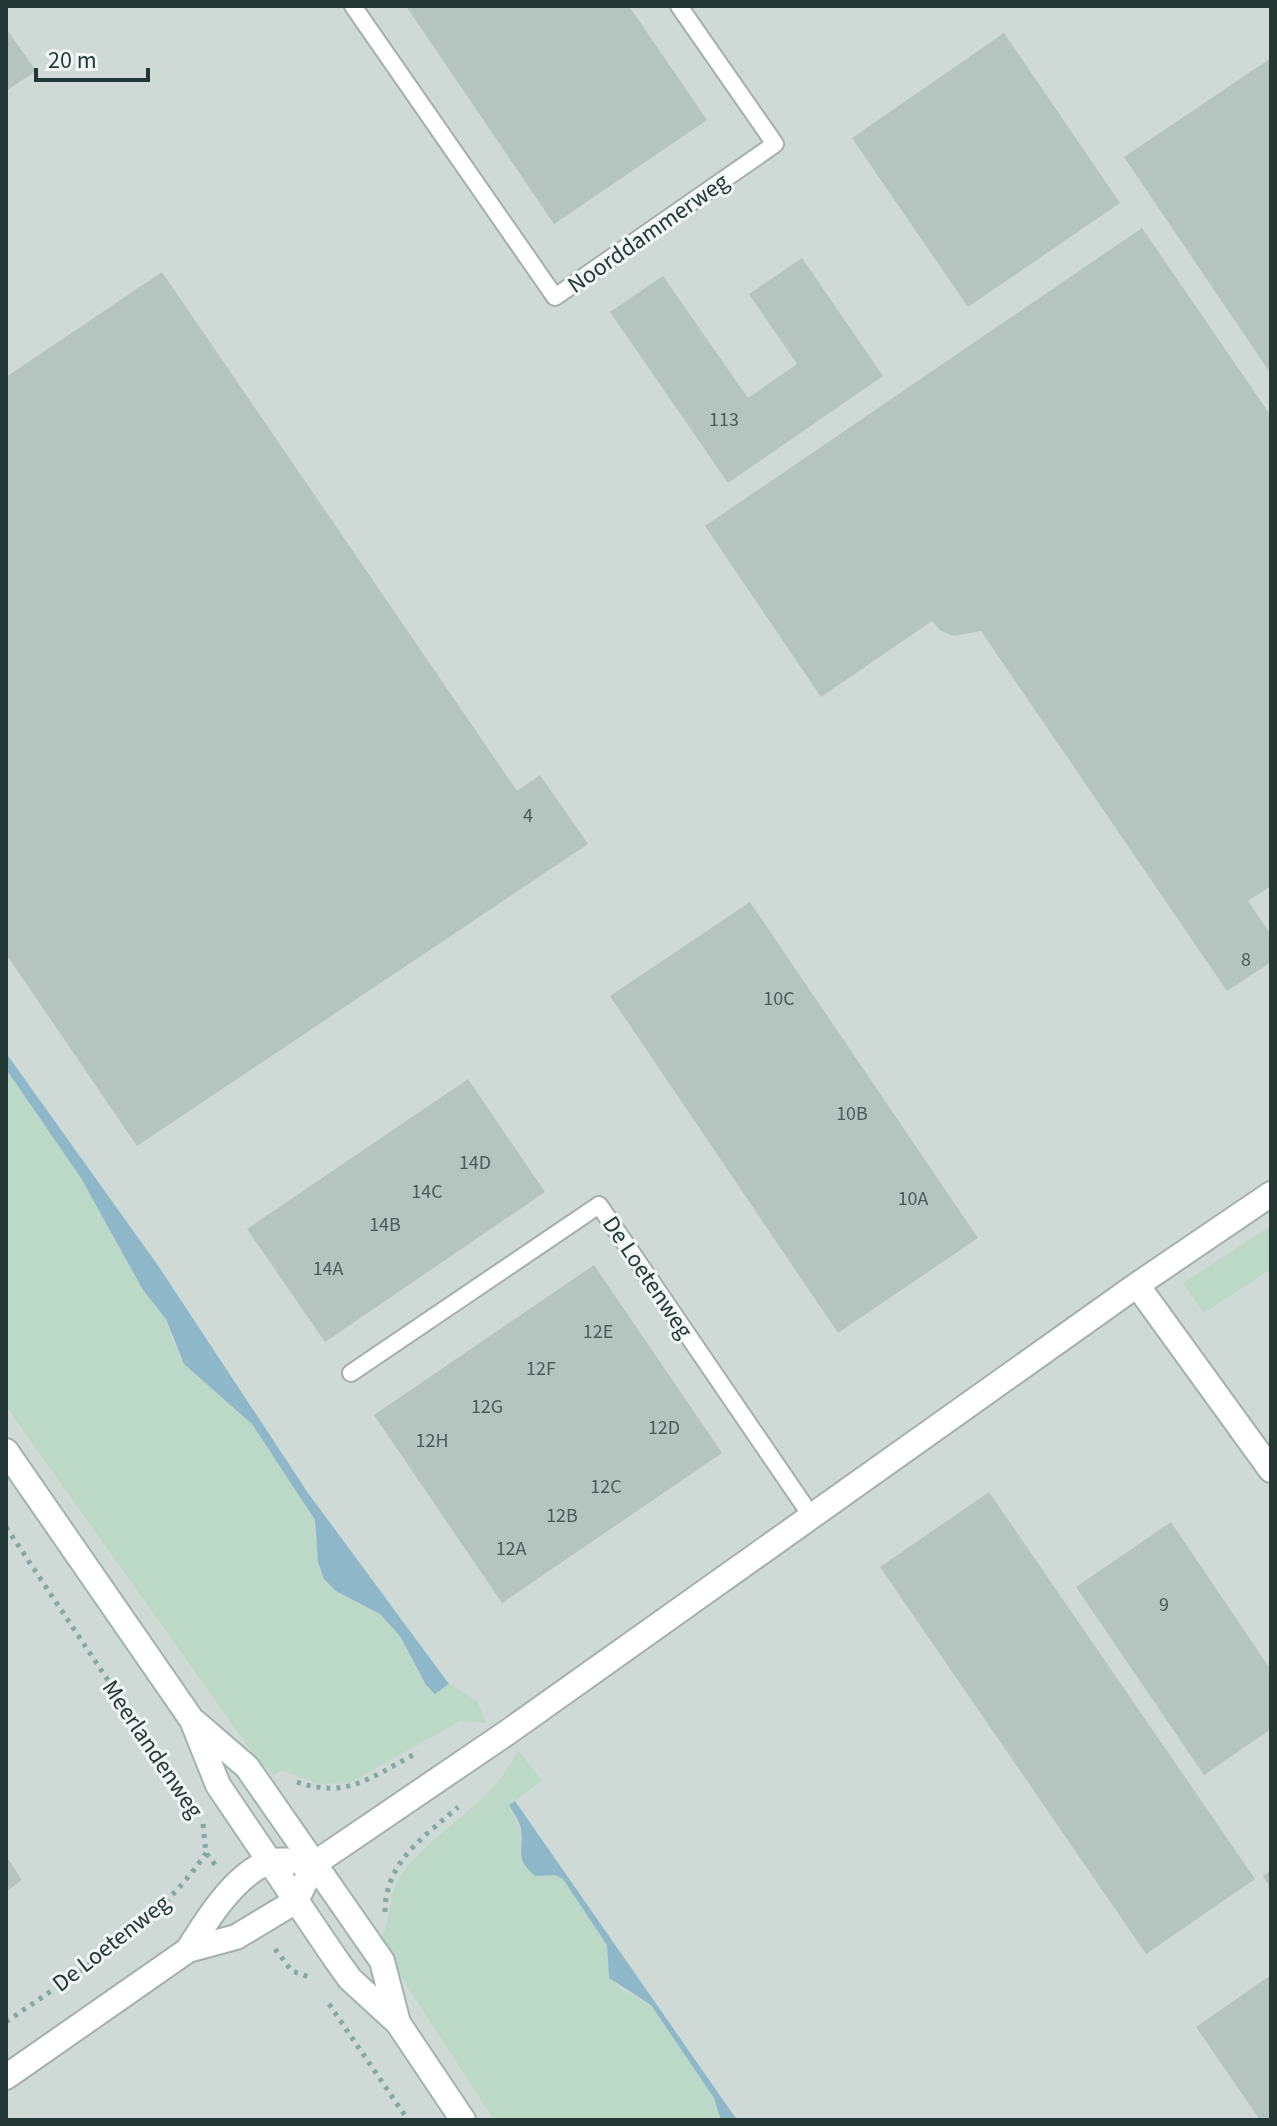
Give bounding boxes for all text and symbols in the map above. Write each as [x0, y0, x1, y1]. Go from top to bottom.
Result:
scale bar [36, 32, 148, 82]
text: 20 m [48, 43, 97, 78]
street label: Noorddammerweg [561, 165, 736, 302]
house number: 113 [709, 406, 739, 434]
house number: 4 [523, 802, 533, 830]
house number: 8 [1241, 946, 1251, 974]
house number: 10C [763, 985, 795, 1013]
house number: 10B [836, 1100, 868, 1128]
house number: 14D [459, 1149, 491, 1177]
house number: 14C [411, 1178, 443, 1206]
house number: 10A [898, 1185, 929, 1213]
street label: De Loetenweg [594, 1209, 702, 1346]
house number: 14B [369, 1211, 401, 1239]
house number: 14A [313, 1255, 344, 1283]
house number: 12E [583, 1318, 613, 1346]
house number: 12F [526, 1355, 556, 1383]
house number: 12G [471, 1393, 503, 1421]
house number: 12D [648, 1414, 680, 1442]
house number: 12H [416, 1427, 448, 1455]
house number: 12C [590, 1473, 622, 1501]
house number: 12B [546, 1502, 578, 1530]
house number: 12A [496, 1535, 527, 1563]
house number: 9 [1159, 1591, 1169, 1619]
street label: Meerlandenweg [93, 1673, 212, 1825]
street label: De Loetenweg [45, 1886, 178, 2001]

